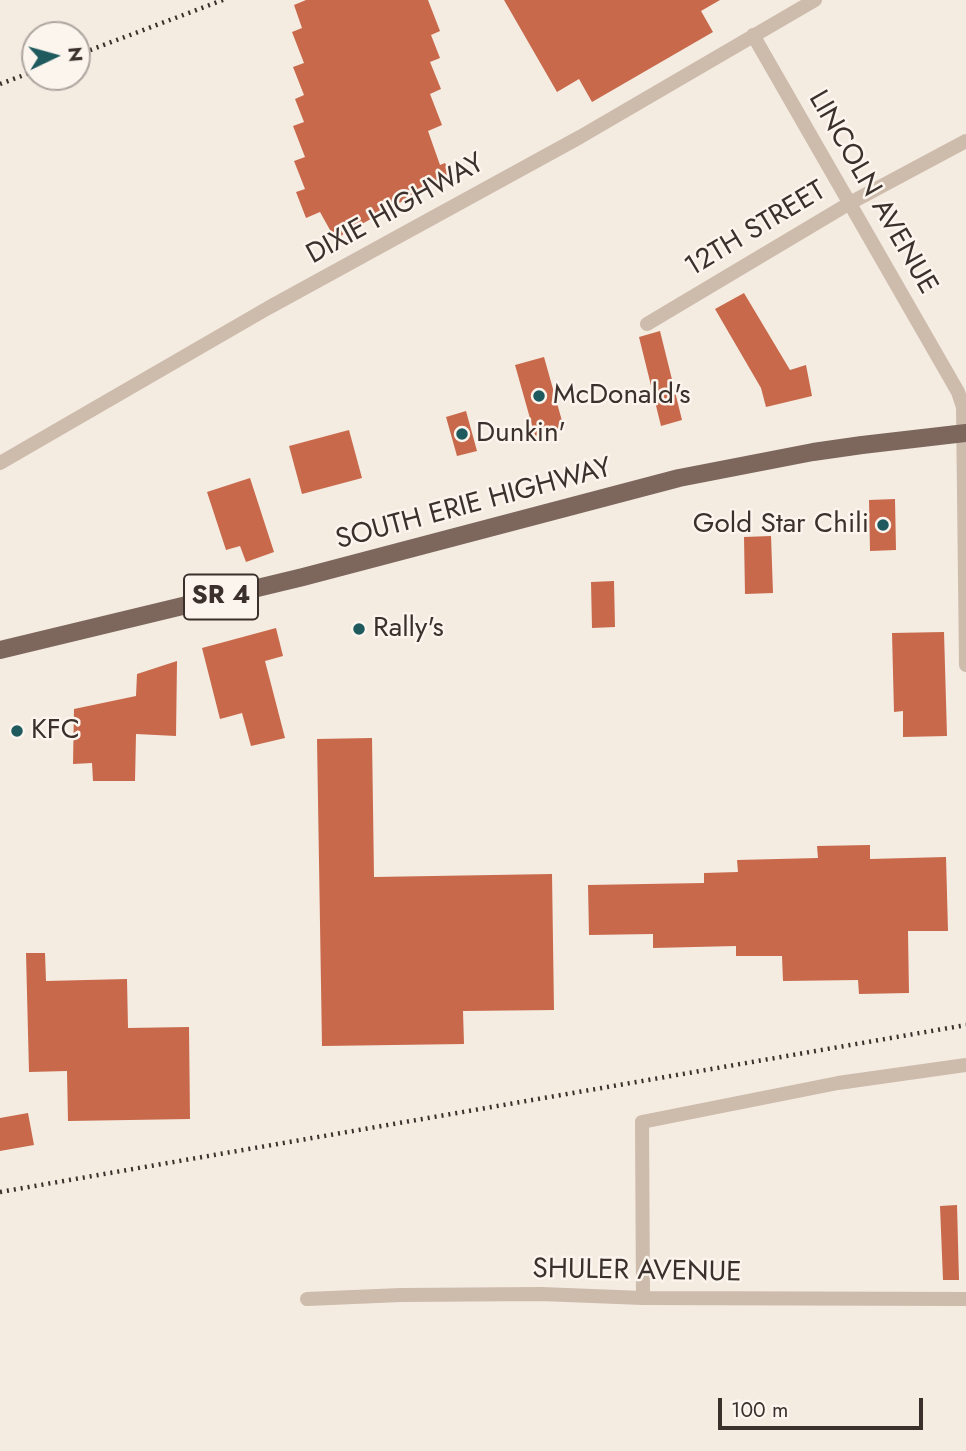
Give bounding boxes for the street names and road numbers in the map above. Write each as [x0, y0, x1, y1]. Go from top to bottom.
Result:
street label: LINCOLN AVENUE [800, 85, 944, 301]
street label: DIXIE HIGHWAY [301, 147, 491, 273]
street label: 12TH STREET [680, 175, 832, 285]
street label: SOUTH ERIE HIGHWAY [333, 452, 615, 558]
road number: SR 4 [184, 575, 258, 620]
street label: SHULER AVENUE [532, 1253, 742, 1291]

